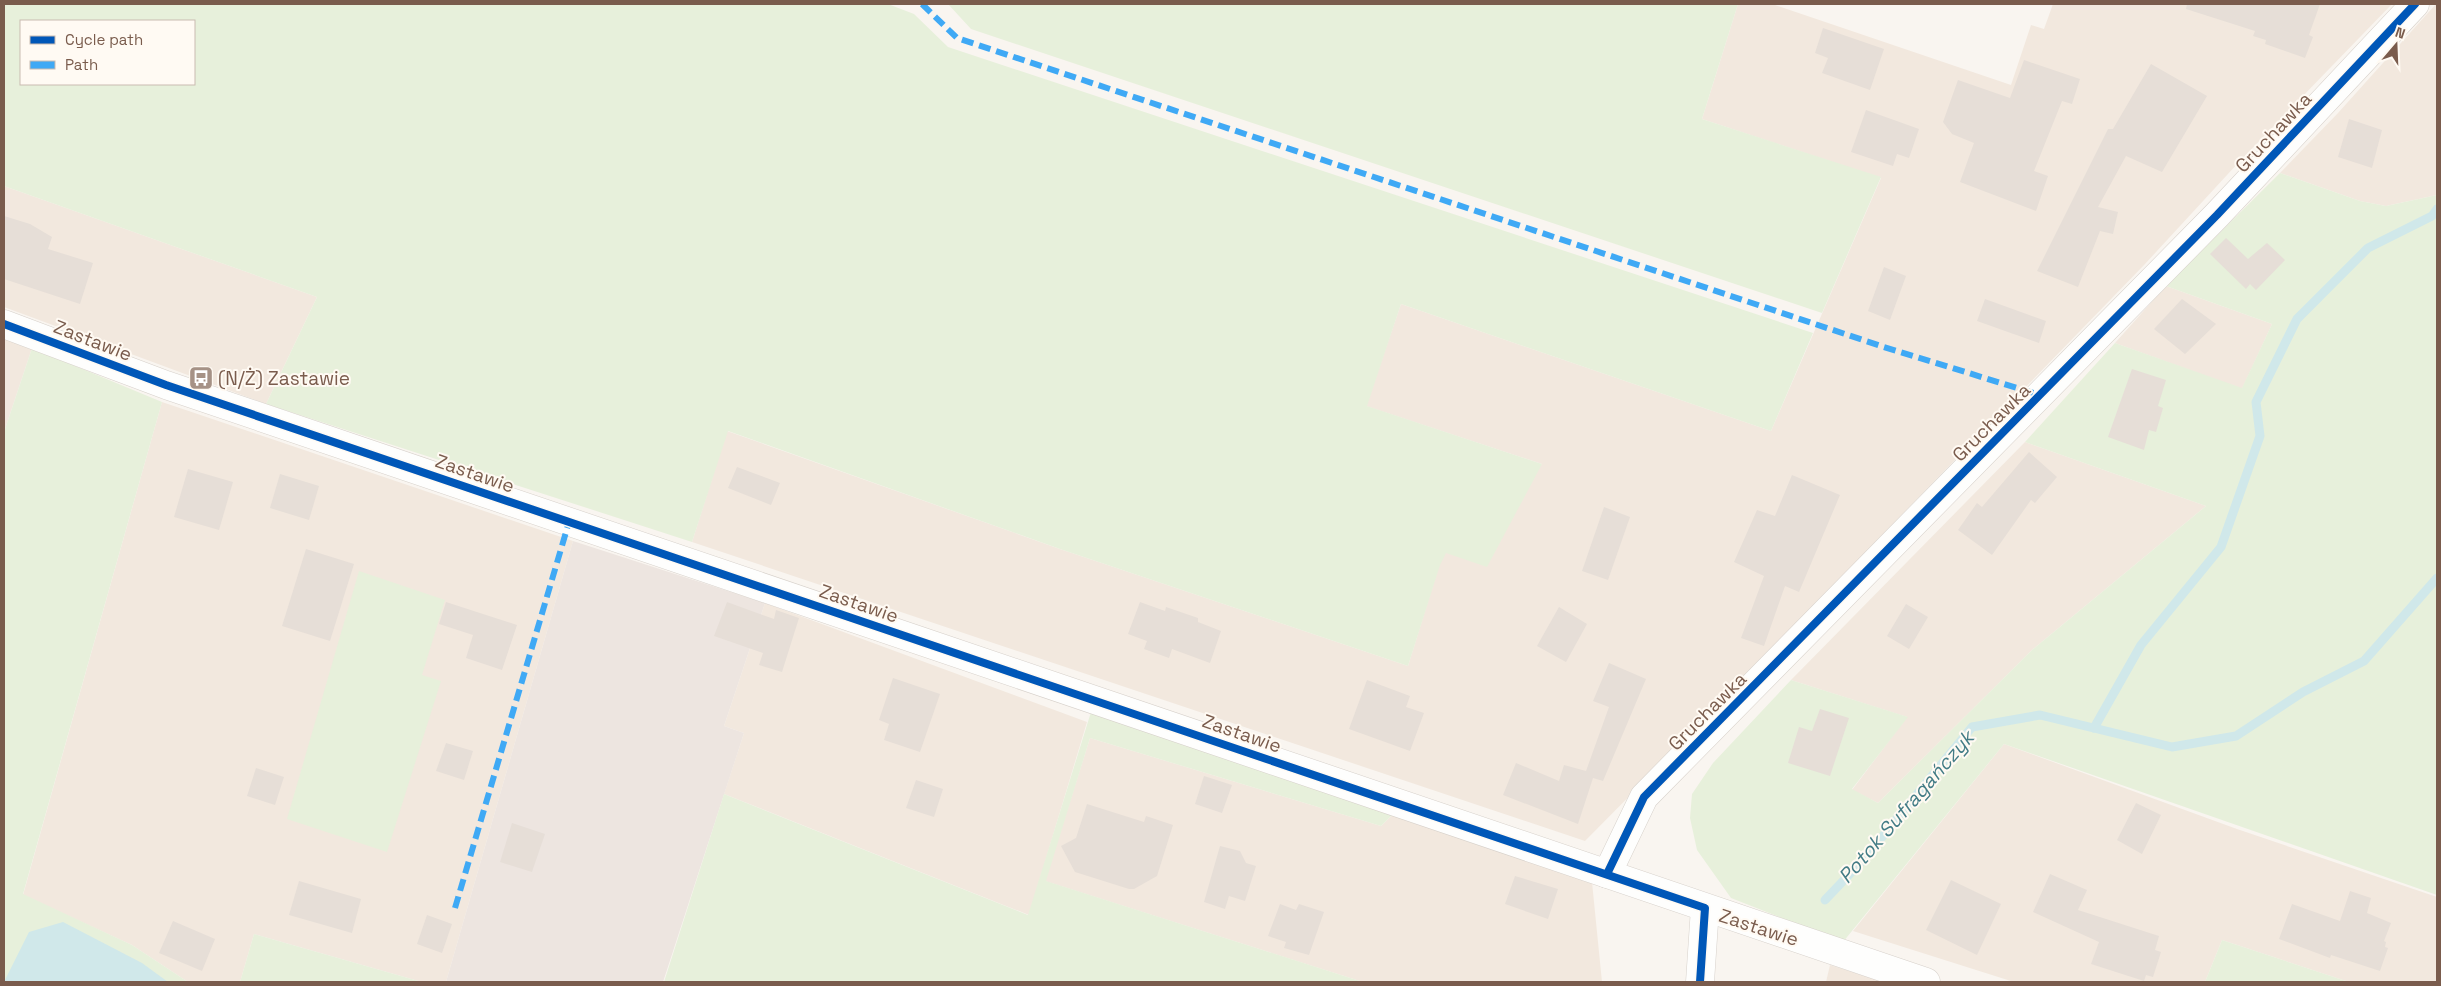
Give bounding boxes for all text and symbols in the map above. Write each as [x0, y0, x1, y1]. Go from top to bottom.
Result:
legend [20, 20, 195, 85]
north arrow [2371, 20, 2421, 70]
text: N [2393, 23, 2408, 43]
text: Cycle path [65, 30, 143, 49]
text: Path [65, 55, 98, 74]
street label: Gruchawka [2230, 87, 2317, 178]
street label: Zastawie [50, 314, 136, 367]
bus stop icon: (N/Ż) Zastawie [188, 365, 214, 391]
place label: (N/Ż) Zastawie [218, 366, 350, 391]
street label: Gruchawka [1947, 378, 2036, 467]
street label: Zastawie [432, 448, 518, 499]
street label: Zastawie [816, 578, 902, 629]
street label: Gruchawka [1663, 667, 1752, 756]
street label: Zastawie [1199, 708, 1285, 759]
water label: Potok Sufragańczyk [1833, 724, 1981, 889]
street label: Zastawie [1716, 903, 1802, 952]

